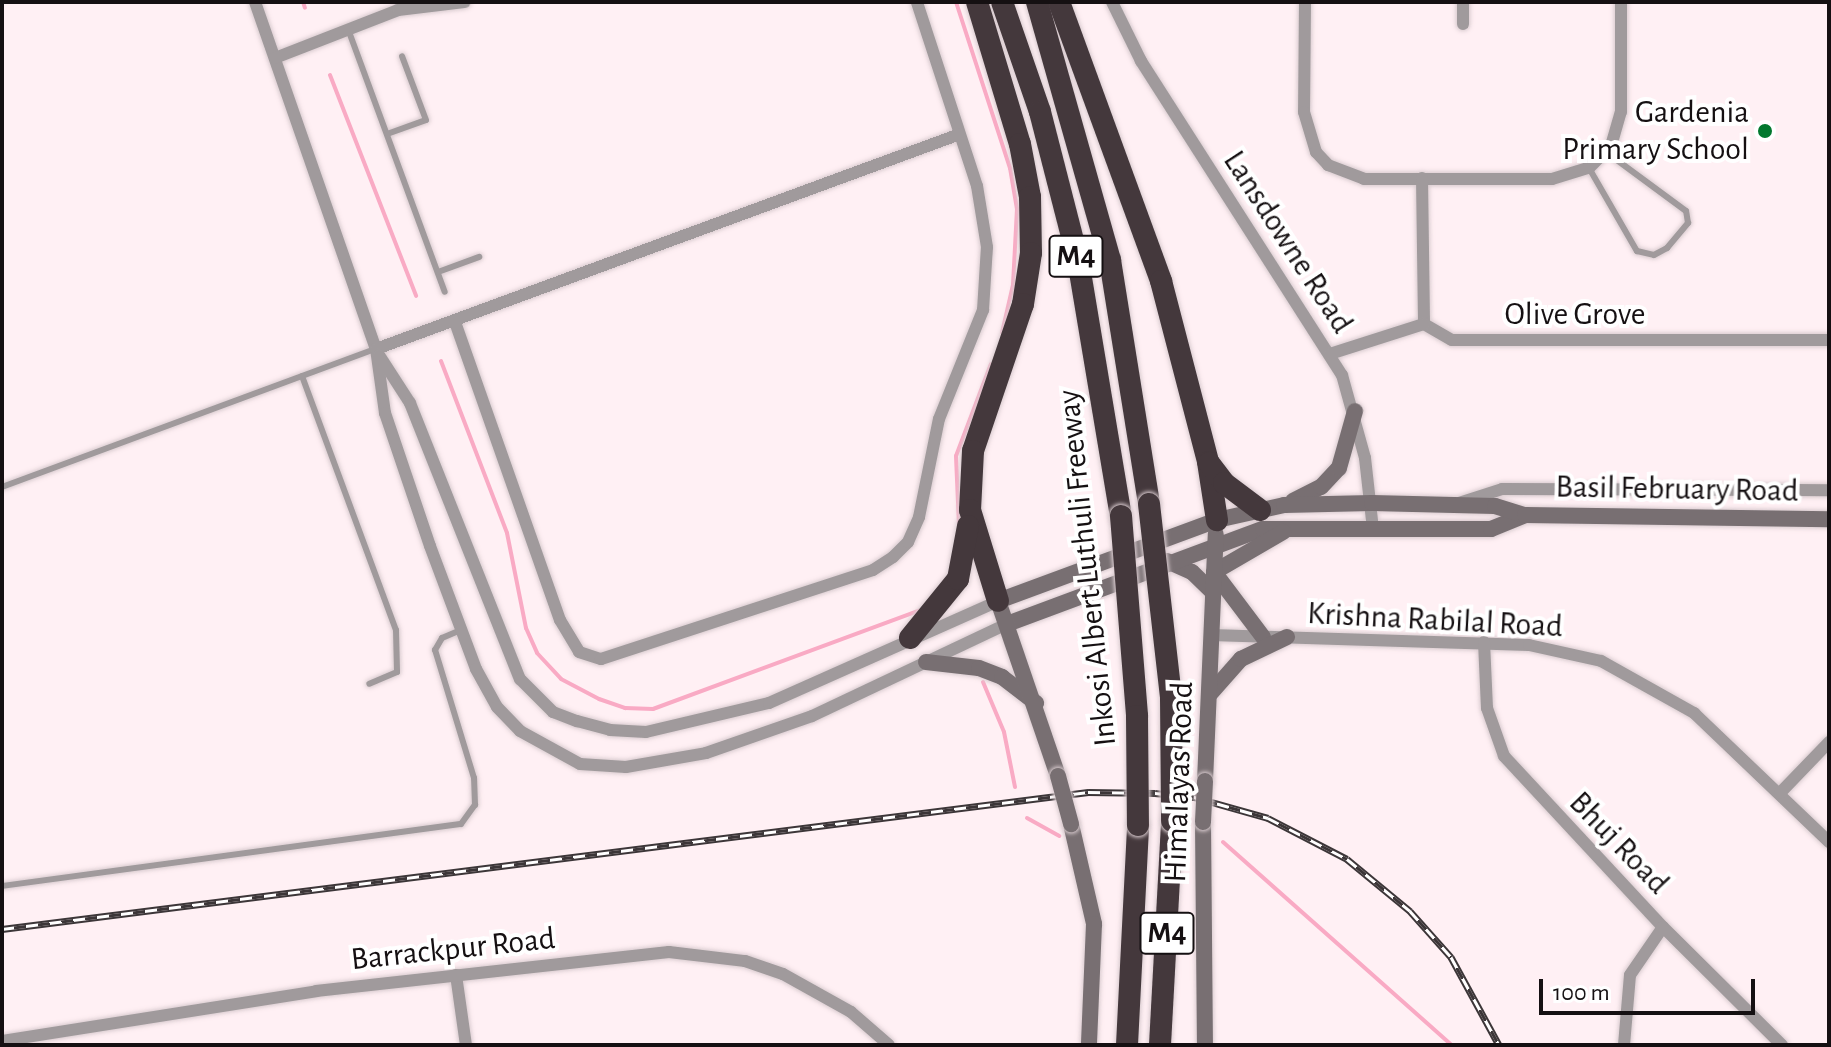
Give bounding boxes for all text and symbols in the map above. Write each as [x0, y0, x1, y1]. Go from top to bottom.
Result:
place label: Gardenia Primary School [1562, 94, 1749, 169]
marker: Gardenia Primary School [1756, 122, 1774, 140]
street label: Lansdowne Road [1215, 144, 1361, 340]
road number: M4 [1048, 230, 1104, 282]
street label: Olive Grove [1504, 295, 1646, 333]
street label: Inkosi Albert Luthuli Freeway [1049, 388, 1125, 748]
street label: Basil February Road [1555, 468, 1799, 510]
street label: Krishna Rabilal Road [1306, 594, 1564, 646]
street label: Himalayas Road [1156, 681, 1202, 883]
street label: Bhuj Road [1561, 784, 1677, 902]
road number: M4 [1139, 907, 1195, 959]
street label: Barrackpur Road [349, 919, 557, 979]
scale bar [1543, 963, 1759, 1013]
text: 100 m [1553, 981, 1610, 1005]

